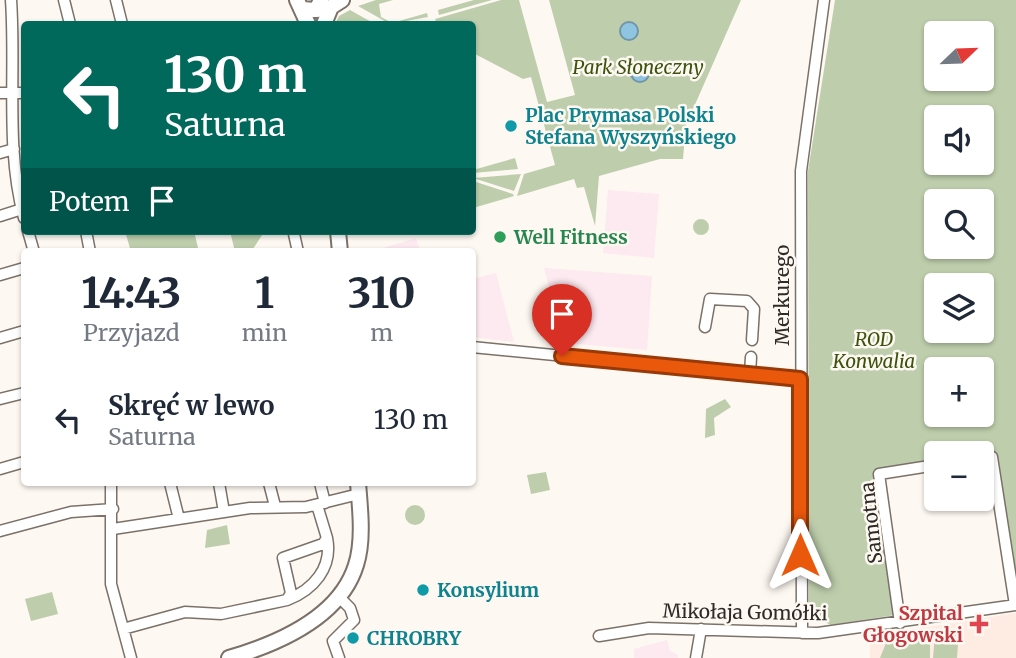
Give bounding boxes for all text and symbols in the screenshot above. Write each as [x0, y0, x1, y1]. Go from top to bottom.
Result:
north arrow [924, 21, 994, 91]
map controls [924, 21, 994, 511]
text: 130 m [164, 44, 307, 105]
icon: left [49, 49, 140, 140]
park label: Park Słoneczny [572, 55, 704, 79]
place label: Plac Prymasa Polski Stefana Wyszyńskiego [525, 103, 736, 149]
text: Saturna [164, 105, 286, 145]
button: sound [924, 105, 994, 175]
marker: Plac Prymasa Polski Stefana Wyszyńskiego [503, 118, 519, 134]
icon: arrive [143, 182, 181, 220]
text: Potem [49, 185, 129, 218]
button: search [924, 189, 994, 259]
place label: Well Fitness [513, 225, 628, 249]
marker: Well Fitness [492, 229, 508, 245]
street label: Merkurego [770, 245, 794, 345]
text: 14:43 [81, 267, 181, 319]
text: 1 [255, 267, 274, 319]
text: 310 [348, 267, 416, 319]
button: layers [924, 273, 994, 343]
pin [532, 284, 592, 356]
icon: arrive [543, 295, 581, 333]
text: Przyjazd [83, 318, 180, 347]
text: min [242, 318, 287, 347]
text: m [370, 318, 393, 347]
park label: ROD Konwalia [832, 327, 915, 373]
button: + [924, 357, 994, 427]
text: Skręć w lewo [108, 389, 275, 422]
icon: left [49, 401, 87, 439]
text: 130 m [374, 403, 448, 436]
text: Saturna [108, 422, 196, 451]
button: − [924, 441, 994, 511]
street label: Samotna [855, 481, 887, 565]
position arrow [763, 518, 837, 592]
place label: Konsylium [437, 578, 539, 602]
marker: Konsylium [415, 582, 431, 598]
street label: Mikołaja Gomółki [662, 599, 828, 625]
place label: Szpital Głogowski [863, 601, 963, 647]
marker: Szpital Głogowski [969, 614, 989, 634]
place label: CHROBRY [367, 626, 462, 650]
marker: CHROBRY [345, 630, 361, 646]

